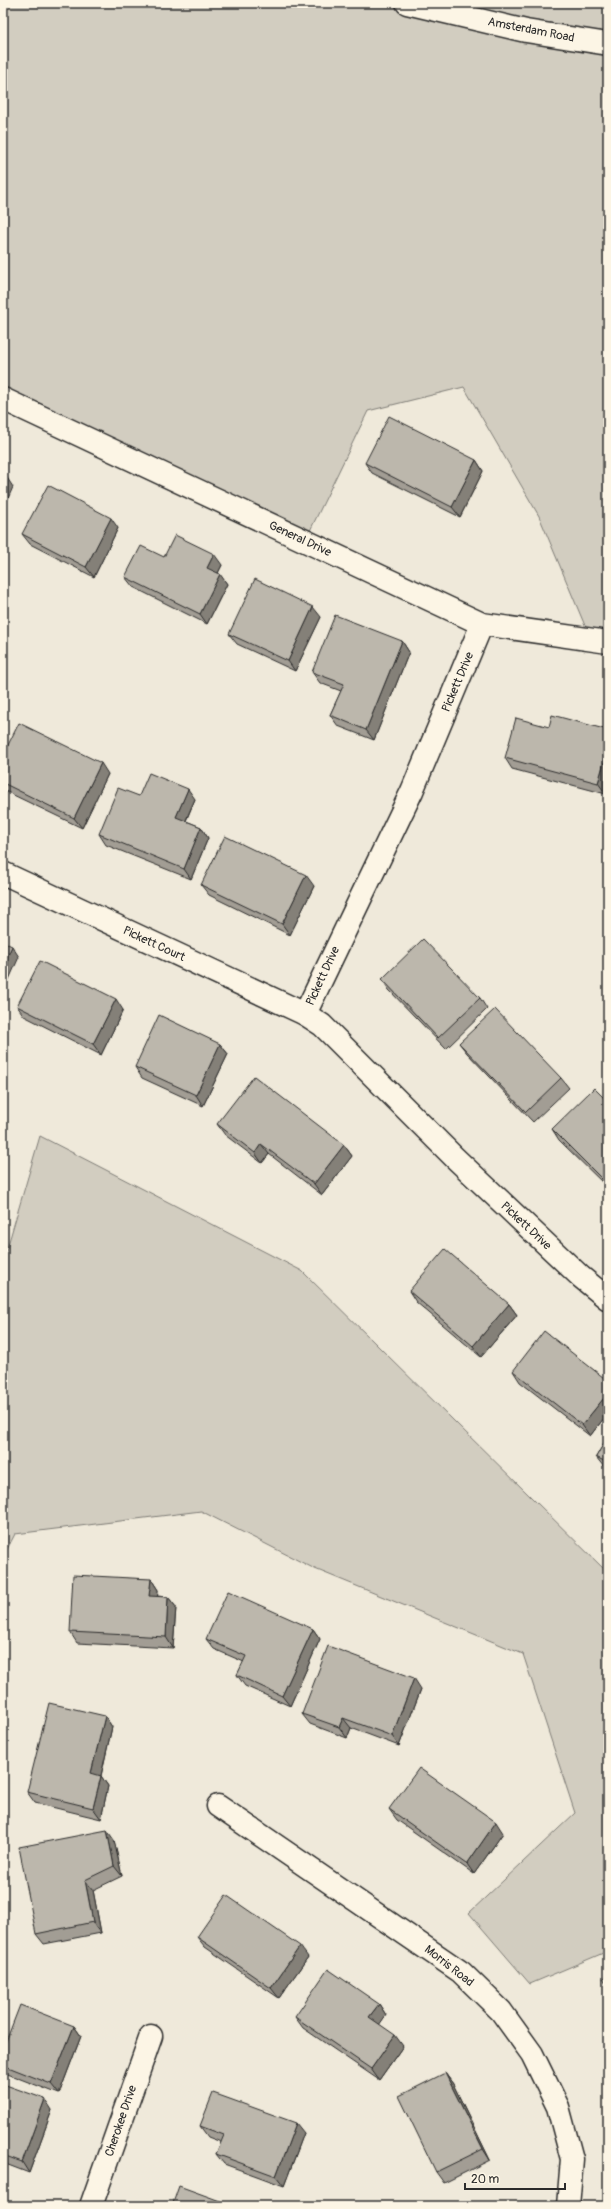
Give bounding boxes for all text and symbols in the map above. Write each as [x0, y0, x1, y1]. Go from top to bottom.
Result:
street label: Amsterdam Road [486, 14, 576, 46]
street label: General Drive [266, 518, 334, 560]
street label: Pickett Drive [439, 650, 477, 714]
street label: Pickett Court [120, 923, 188, 965]
street label: Pickett Drive [303, 944, 343, 1008]
street label: Pickett Drive [498, 1199, 554, 1253]
street label: Morris Road [421, 1942, 477, 1990]
street label: Cherokee Drive [102, 2083, 140, 2159]
scale bar [465, 2165, 565, 2191]
text: 20 m [471, 2172, 500, 2187]

